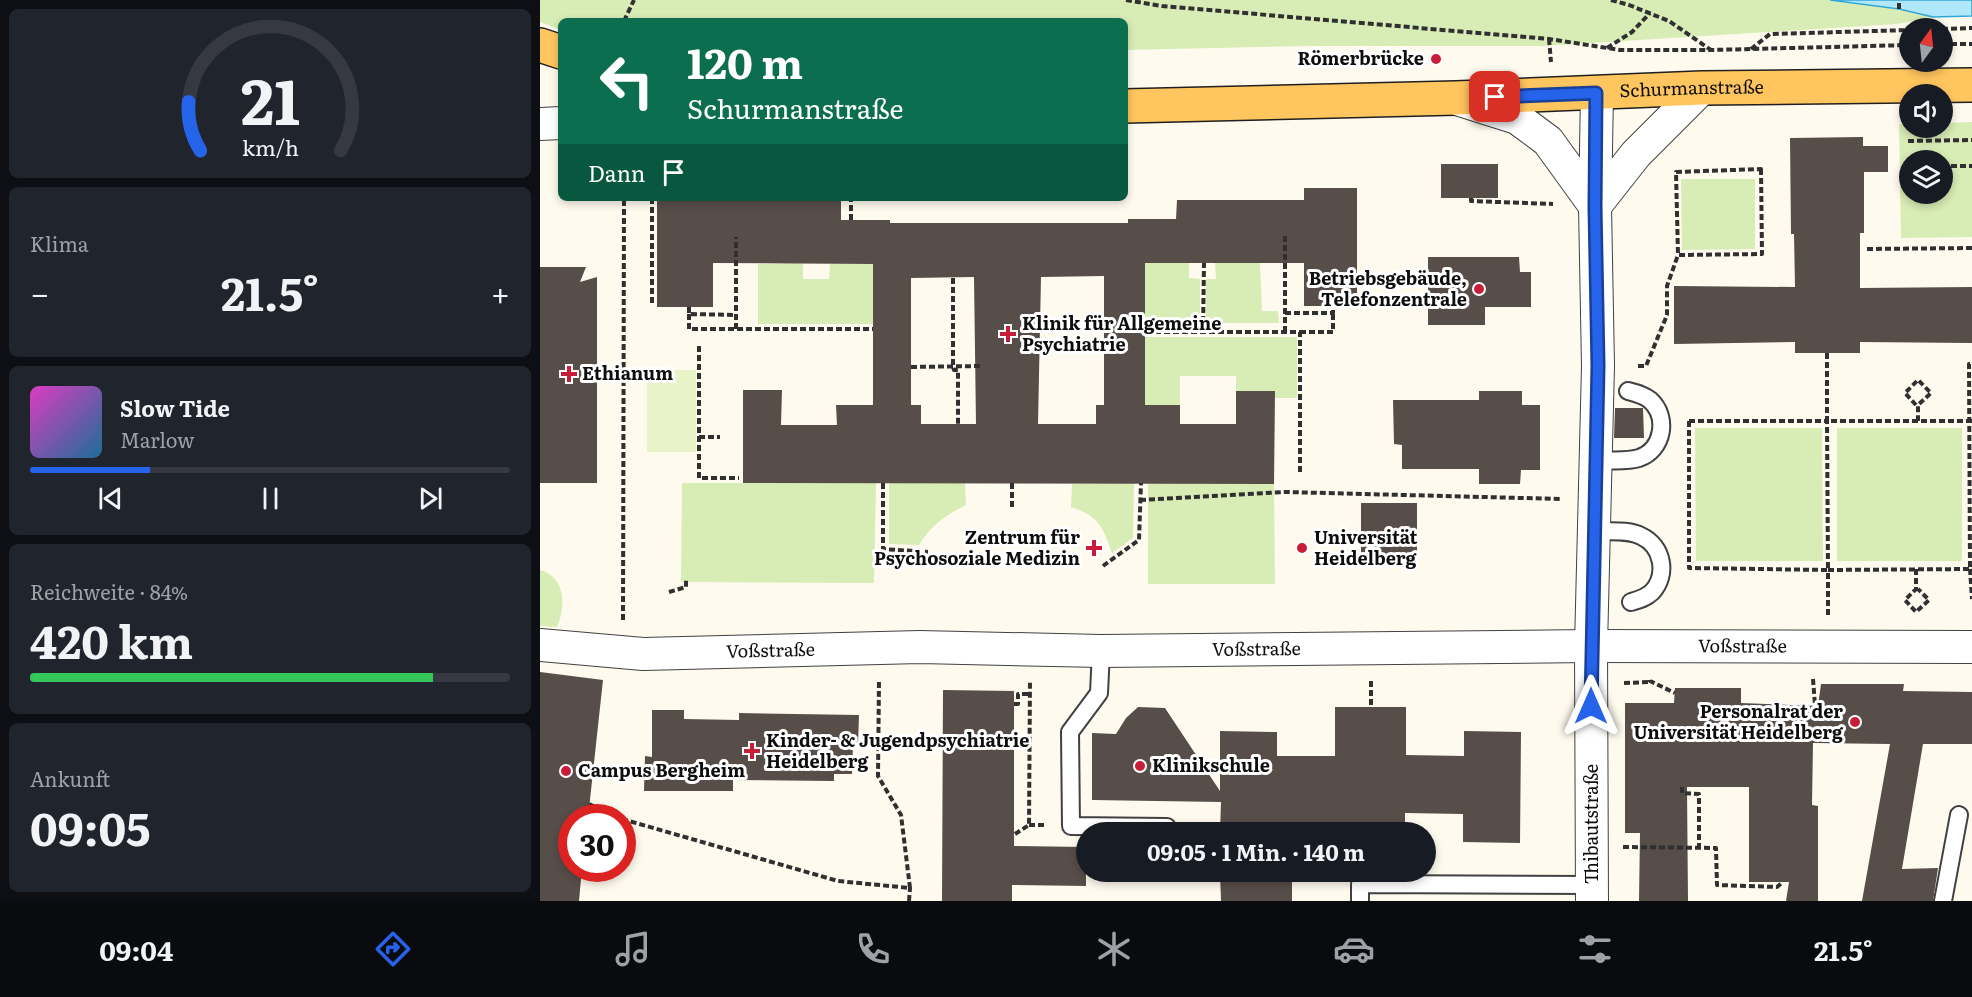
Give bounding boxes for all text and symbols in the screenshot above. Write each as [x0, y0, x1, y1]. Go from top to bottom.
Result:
north arrow [1899, 18, 1953, 72]
map controls [1899, 18, 1953, 204]
text: 120 m [687, 30, 803, 92]
icon: left [588, 42, 666, 120]
place label: Römerbrücke [1297, 44, 1424, 71]
text: 21 [240, 52, 300, 144]
marker: Römerbrücke [1429, 52, 1443, 66]
pin [1469, 71, 1520, 122]
street label: Schurmanstraße [1619, 72, 1764, 103]
icon: arrive [1478, 80, 1511, 113]
button: sound [1899, 84, 1953, 138]
text: Schurmanstraße [687, 87, 904, 127]
text: km/h [241, 131, 299, 163]
button: layers [1899, 150, 1953, 204]
text: Dann [588, 156, 645, 189]
icon: arrive [657, 156, 690, 189]
text: Klima [30, 228, 89, 258]
text: 21.5° [221, 258, 319, 325]
place label: Betriebsgebäude, Telefonzentrale [1309, 264, 1467, 312]
text: − [30, 267, 49, 316]
text: + [491, 267, 510, 316]
marker: Betriebsgebäude, Telefonzentrale [1472, 282, 1486, 296]
place label: Klinik für Allgemeine Psychiatrie [1022, 309, 1221, 357]
marker: Klinik für Allgemeine Psychiatrie [999, 325, 1017, 343]
place label: Ethianum [582, 359, 673, 386]
marker: Ethianum [560, 365, 578, 383]
text: Slow Tide [120, 391, 230, 424]
text: Marlow [120, 424, 195, 454]
icon: previous [94, 482, 127, 515]
icon: pause [254, 482, 287, 515]
icon: next [414, 482, 447, 515]
place label: Zentrum für Psychosoziale Medizin [874, 523, 1080, 571]
place label: Universität Heidelberg [1314, 523, 1418, 571]
marker: Zentrum für Psychosoziale Medizin [1085, 539, 1103, 557]
marker: Universität Heidelberg [1295, 541, 1309, 555]
text: Reichweite · 84% [30, 576, 188, 606]
text: 420 km [30, 606, 193, 673]
street label: Voßstraße [1698, 631, 1787, 659]
street label: Voßstraße [1212, 634, 1301, 662]
street label: Voßstraße [726, 635, 815, 664]
position arrow [1559, 674, 1623, 738]
place label: Personalrat der Universität Heidelberg [1634, 697, 1844, 745]
marker: Personalrat der Universität Heidelberg [1848, 715, 1862, 729]
place label: Kinder- & Jugendpsychiatrie Heidelberg [766, 726, 1030, 774]
marker: Kinder- & Jugendpsychiatrie Heidelberg [743, 742, 761, 760]
place label: Klinikschule [1152, 751, 1270, 778]
place label: Campus Bergheim [578, 756, 745, 783]
marker: Klinikschule [1133, 759, 1147, 773]
text: Ankunft [30, 763, 110, 793]
marker: Campus Bergheim [559, 764, 573, 778]
street label: Thibautstraße [1577, 764, 1604, 884]
text: 09:05 [30, 793, 150, 860]
speed limit sign: 30 [558, 804, 636, 882]
text: 09:05 · 1 Min. · 140 m [1147, 835, 1365, 868]
icon: directions [372, 928, 414, 970]
icon: music [612, 928, 654, 970]
icon: phone [852, 928, 894, 970]
icon: climate [1093, 928, 1135, 970]
icon: car [1333, 928, 1375, 970]
icon: filters [1574, 928, 1616, 970]
text: 09:04 [99, 929, 173, 969]
text: 21.5° [1814, 929, 1873, 969]

